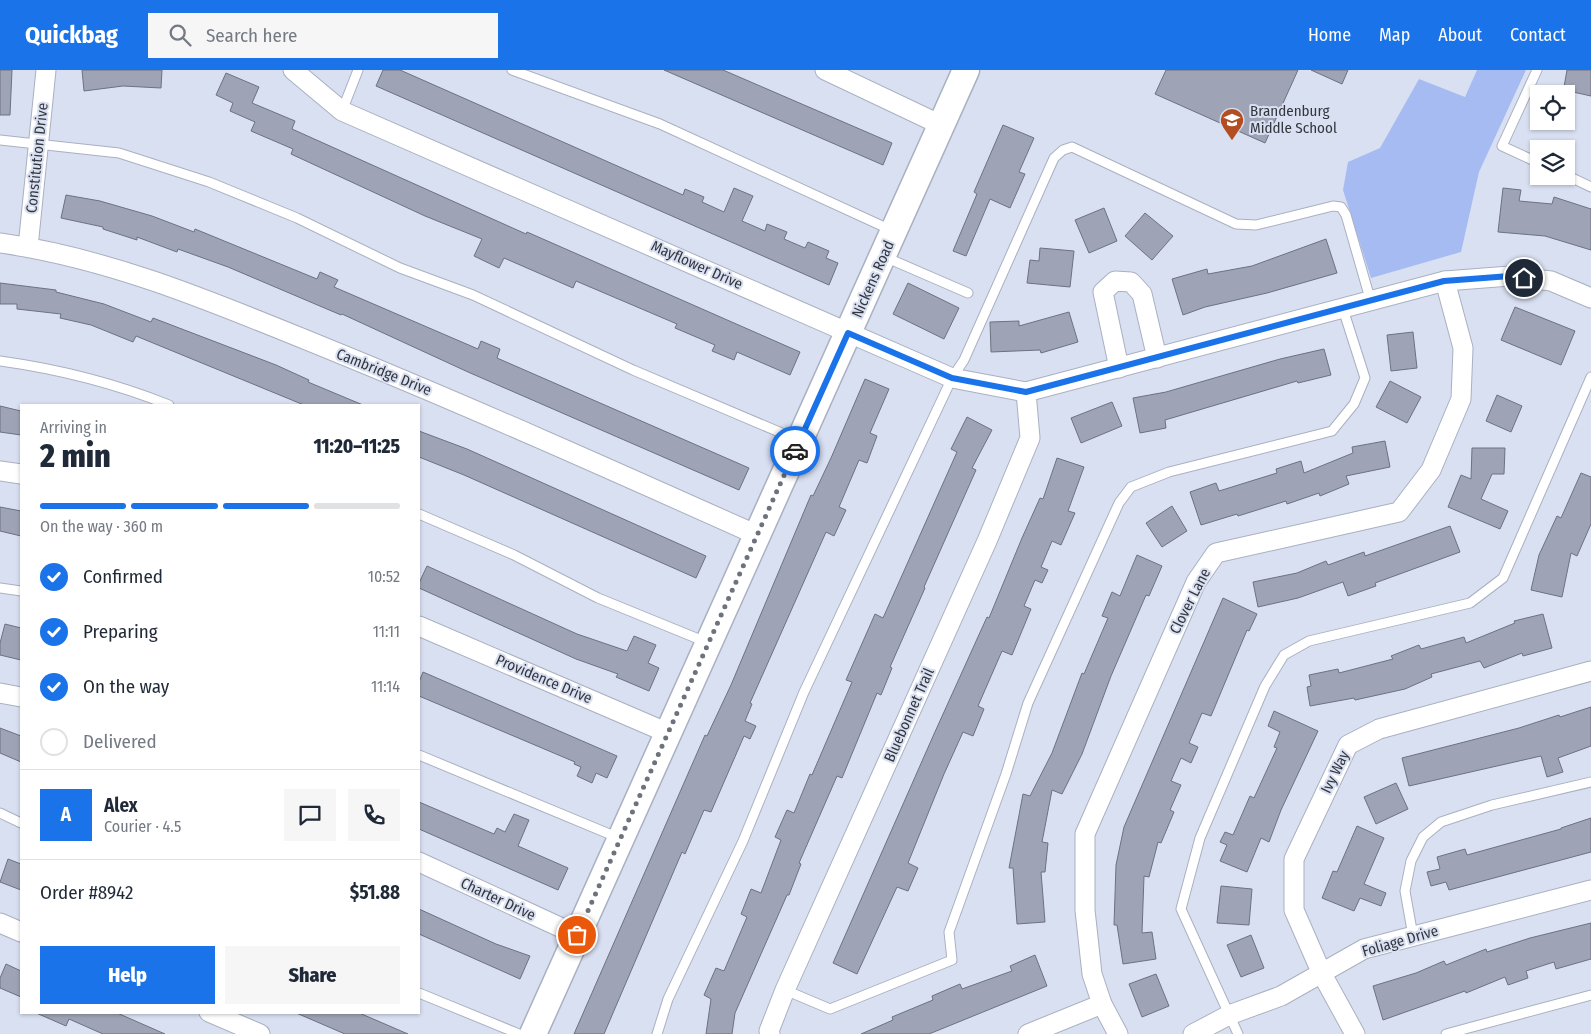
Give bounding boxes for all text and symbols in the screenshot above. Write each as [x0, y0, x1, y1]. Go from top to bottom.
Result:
search box [148, 13, 498, 58]
text: Quickbag [25, 21, 118, 49]
icon: search [166, 21, 194, 49]
text: Search here [206, 24, 297, 47]
text: Home [1308, 24, 1351, 46]
text: Map [1379, 24, 1410, 46]
text: About [1438, 24, 1482, 46]
text: Contact [1510, 24, 1566, 46]
map controls [1530, 85, 1575, 185]
button: locate [1530, 85, 1575, 130]
street label: Constitution Drive [22, 102, 52, 214]
place label: Brandenburg Middle School [1250, 102, 1337, 137]
school or university icon: Brandenburg Middle School [1219, 107, 1245, 141]
button: layers [1530, 140, 1575, 185]
street label: Mayflower Drive [648, 237, 746, 293]
street label: Nickens Road [848, 238, 898, 320]
pin [1503, 257, 1545, 299]
icon: home [1510, 264, 1538, 292]
street label: Cambridge Drive [334, 345, 434, 399]
text: Arriving in [40, 418, 107, 437]
courier [770, 426, 820, 476]
text: 11:20–11:25 [313, 435, 400, 458]
text: 2 min [40, 437, 111, 475]
icon: car [781, 437, 809, 465]
text: On the way · 360 m [40, 517, 163, 536]
icon: check [40, 563, 68, 591]
text: Confirmed [83, 565, 163, 588]
street label: Clover Lane [1166, 565, 1214, 637]
text: 10:52 [368, 567, 400, 586]
icon: check [40, 618, 68, 646]
text: Preparing [83, 620, 158, 643]
text: 11:11 [373, 622, 400, 641]
street label: Providence Drive [493, 651, 595, 707]
street label: Bluebonnet Trail [880, 665, 938, 765]
icon: check [40, 673, 68, 701]
text: On the way [83, 675, 169, 698]
text: 11:14 [371, 677, 400, 696]
text: Delivered [83, 730, 157, 753]
street label: Ivy Way [1317, 747, 1353, 796]
button: chat [284, 789, 336, 841]
button: phone [348, 789, 400, 841]
text: Alex [104, 794, 138, 817]
text: A [61, 803, 71, 826]
text: Courier · 4.5 [104, 817, 181, 836]
street label: Charter Drive [458, 874, 538, 924]
text: Order #8942 [40, 881, 133, 904]
text: $51.88 [350, 881, 400, 904]
pin [556, 914, 598, 956]
icon: bag [563, 921, 591, 949]
street label: Foliage Drive [1360, 922, 1440, 960]
button: Help [40, 946, 215, 1004]
button: Share [225, 946, 400, 1004]

